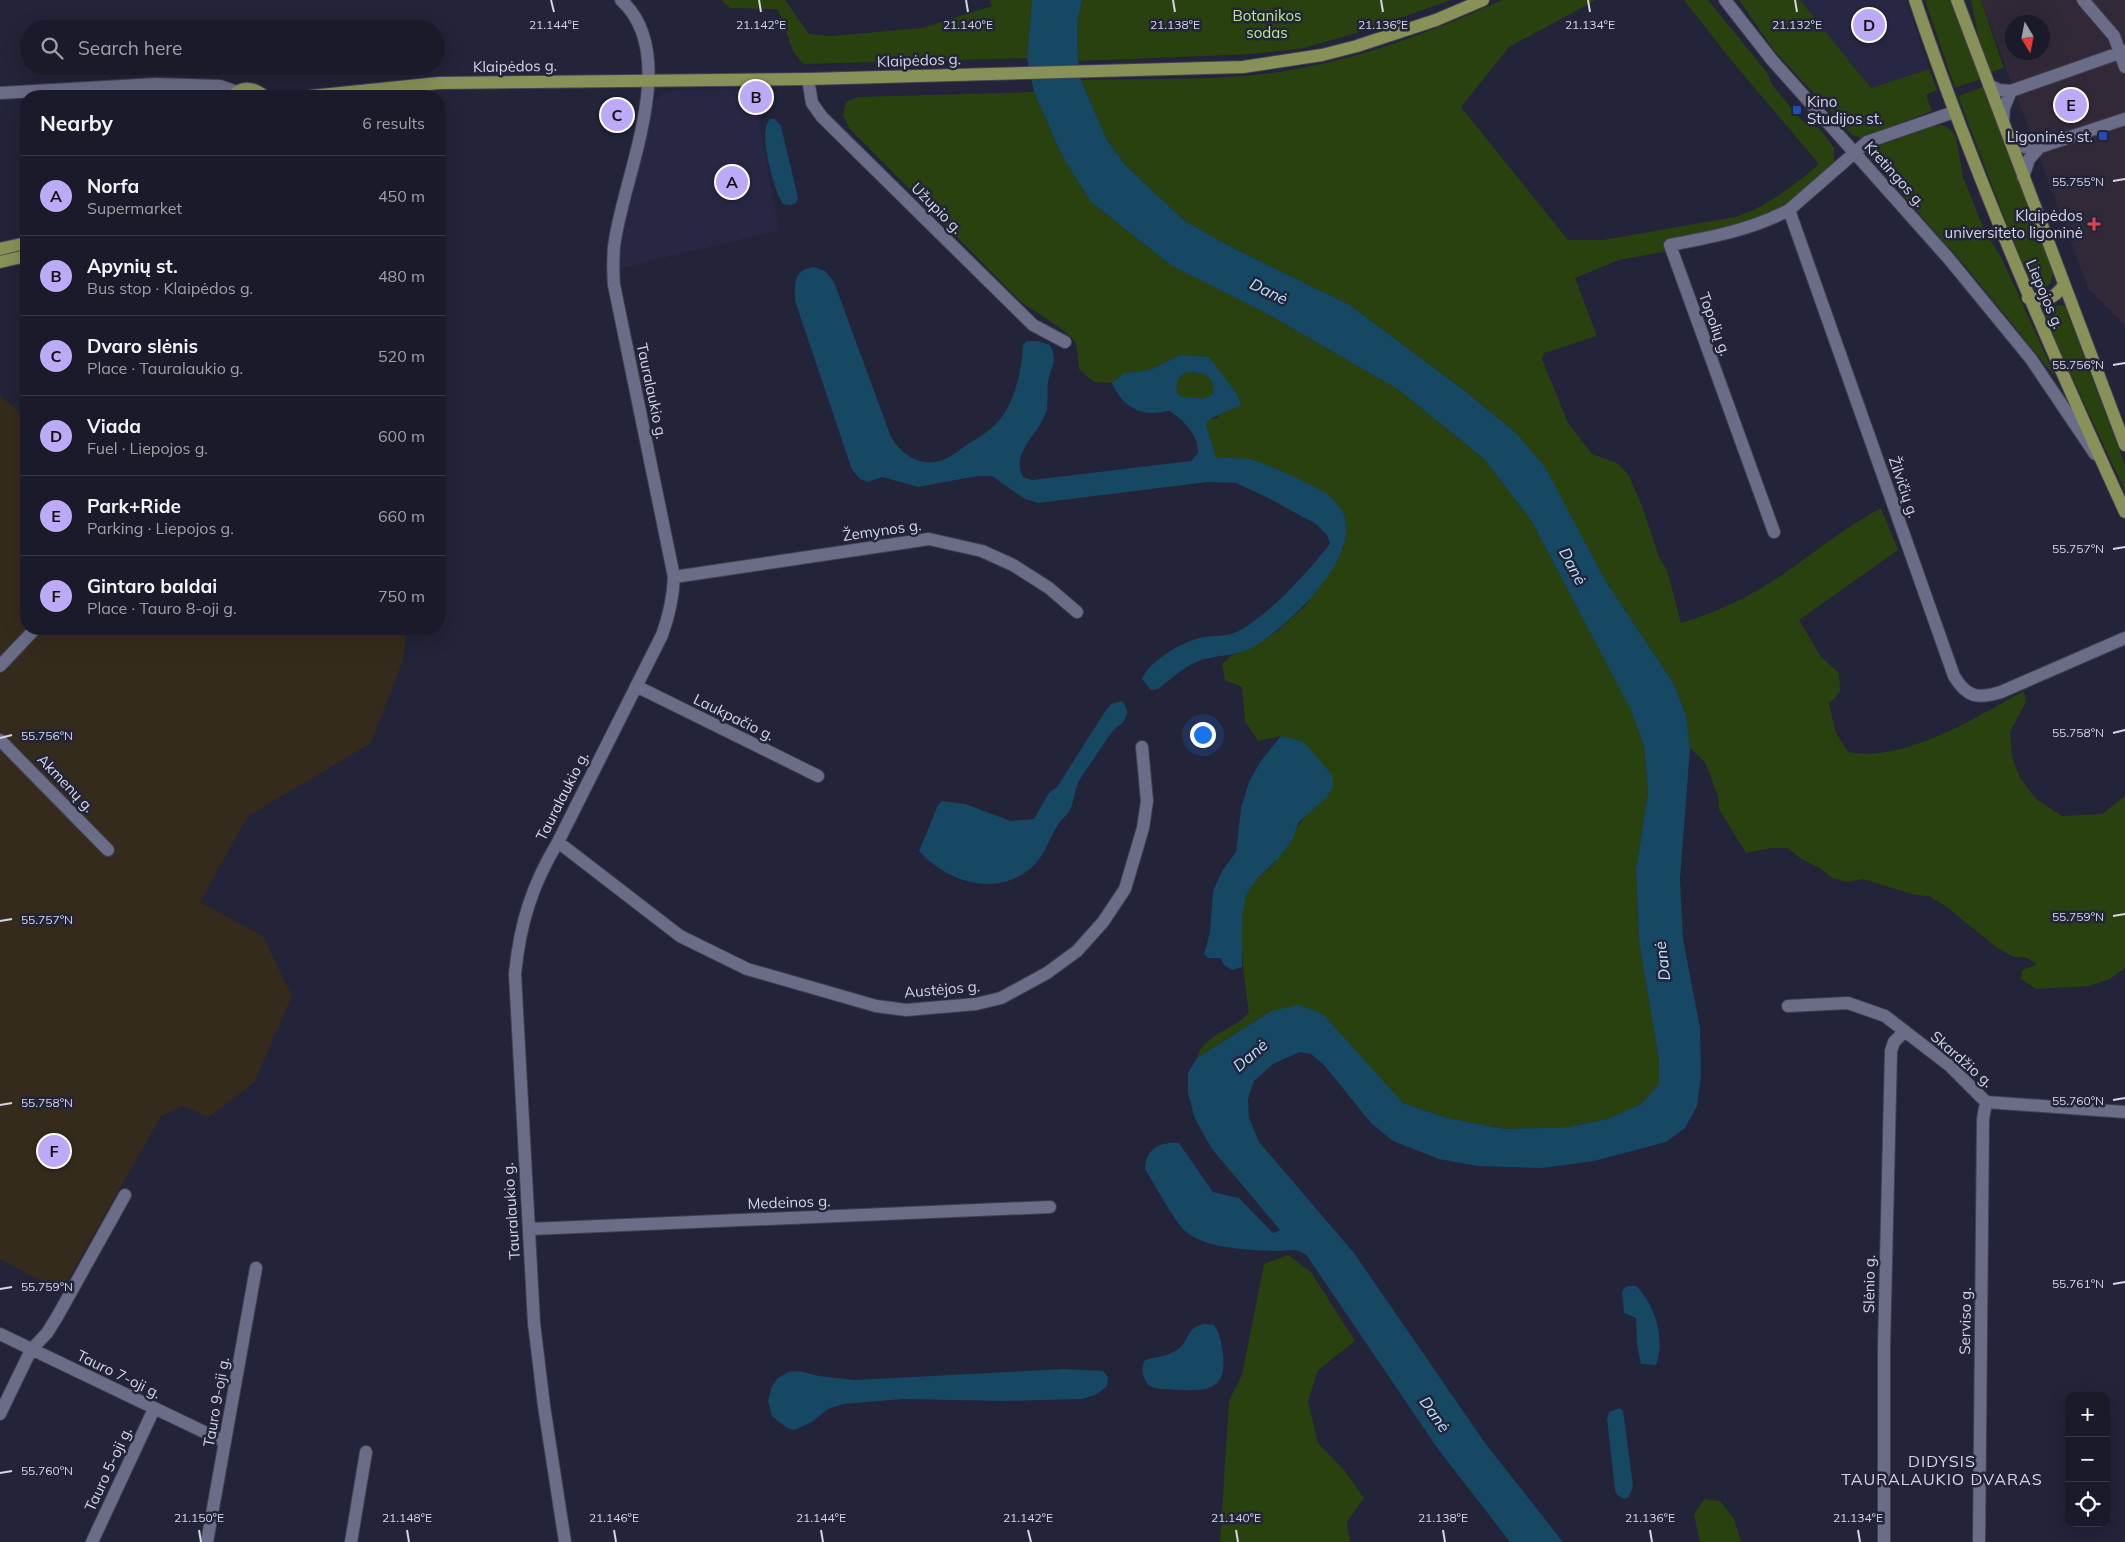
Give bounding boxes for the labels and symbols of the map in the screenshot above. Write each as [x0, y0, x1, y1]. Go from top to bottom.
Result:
park label: Botanikos sodas [1233, 6, 1301, 42]
pin: D [1853, 6, 1885, 44]
north arrow [2005, 15, 2050, 60]
text: 21.144°E [529, 17, 579, 32]
text: 21.142°E [736, 17, 786, 32]
text: 21.140°E [943, 17, 993, 32]
text: 21.138°E [1150, 17, 1200, 32]
text: 21.136°E [1358, 17, 1408, 32]
text: 21.134°E [1565, 17, 1615, 32]
text: 21.132°E [1772, 17, 1822, 32]
street label: Klaipėdos g. [877, 49, 961, 71]
street label: Klaipėdos g. [473, 56, 557, 76]
pin: B [740, 78, 772, 116]
pin: E [2055, 86, 2087, 124]
place label: Kino Studijos st. [1807, 92, 1883, 128]
pin: C [601, 96, 633, 134]
marker: Kino Studijos st. [1791, 104, 1803, 116]
place label: Ligoninės st. [2007, 127, 2093, 146]
marker: Ligoninės st. [2097, 130, 2109, 142]
street label: Kretingos g. [1860, 137, 1930, 211]
pin: A [716, 163, 748, 201]
text: 55.755°N [2052, 174, 2104, 189]
street label: Užupio g. [907, 178, 967, 238]
place label: Klaipėdos universiteto ligoninė [1945, 206, 2083, 242]
marker: Klaipėdos universiteto ligoninė [2087, 217, 2101, 231]
street label: Liepojos g. [2022, 256, 2068, 332]
water label: Danė [1247, 273, 1291, 309]
street label: Topolių g. [1695, 290, 1735, 358]
street label: Tauralaukio g. [633, 341, 671, 441]
text: 55.756°N [2052, 357, 2104, 372]
street label: Žilvičių g. [1885, 454, 1923, 520]
street label: Žemynos g. [842, 515, 922, 545]
text: 55.757°N [2052, 541, 2104, 556]
water label: Danė [1555, 544, 1591, 588]
street label: Laukpačio g. [691, 689, 777, 745]
your location [1190, 722, 1216, 748]
text: 55.758°N [2052, 725, 2104, 740]
text: 55.756°N [21, 728, 73, 743]
street label: Tauralaukio g. [531, 748, 593, 844]
street label: Akmenų g. [33, 750, 99, 816]
text: 55.759°N [2052, 909, 2104, 924]
text: 55.757°N [21, 912, 73, 927]
water label: Danė [1650, 940, 1674, 982]
street label: Austėjos g. [903, 976, 981, 1002]
street label: Skardžio g. [1927, 1027, 1997, 1091]
water label: Danė [1228, 1034, 1272, 1076]
text: 55.760°N [2052, 1093, 2104, 1108]
text: 55.758°N [21, 1095, 73, 1110]
pin: F [38, 1132, 70, 1170]
street label: Tauralaukio g. [498, 1162, 524, 1260]
street label: Medeinos g. [747, 1191, 831, 1213]
street label: Slėnio g. [1859, 1255, 1879, 1313]
text: 55.761°N [2052, 1276, 2104, 1291]
text: 55.759°N [21, 1279, 73, 1294]
street label: Serviso g. [1955, 1287, 1975, 1355]
street label: Tauro 7-oji g. [74, 1345, 164, 1403]
street label: Tauro 9-oji g. [199, 1355, 233, 1449]
water label: Danė [1415, 1392, 1455, 1436]
street label: Tauro 5-oji g. [80, 1424, 136, 1514]
district label: DIDYSIS TAURALAUKIO DVARAS [1841, 1451, 2043, 1489]
text: 55.760°N [21, 1463, 73, 1478]
text: 21.150°E [174, 1510, 224, 1525]
text: 21.148°E [382, 1510, 432, 1525]
text: 21.146°E [589, 1510, 639, 1525]
text: 21.144°E [796, 1510, 846, 1525]
text: 21.142°E [1003, 1510, 1053, 1525]
text: 21.140°E [1211, 1510, 1261, 1525]
text: 21.138°E [1418, 1510, 1468, 1525]
text: 21.136°E [1625, 1510, 1675, 1525]
text: 21.134°E [1833, 1510, 1883, 1525]

